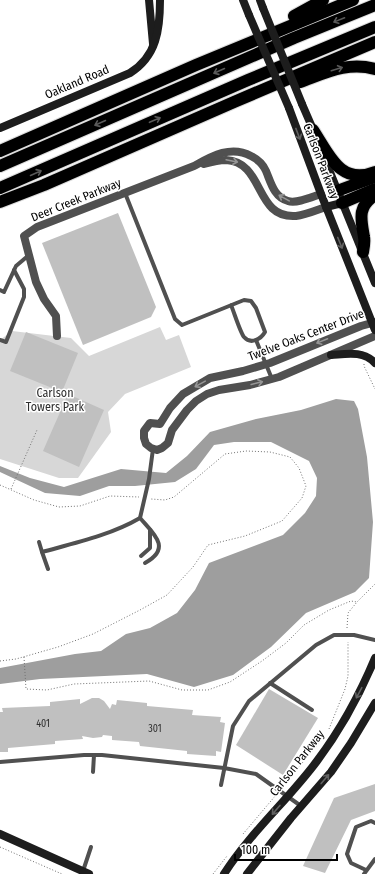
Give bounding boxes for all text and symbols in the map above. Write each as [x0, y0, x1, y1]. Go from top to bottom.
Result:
one-way arrow [333, 17, 345, 24]
street label: Oakland Road [43, 62, 111, 102]
one-way arrow [331, 65, 344, 72]
one-way arrow [214, 67, 226, 75]
one-way arrow [148, 116, 160, 124]
one-way arrow [94, 119, 106, 127]
street label: Carlson Parkway [300, 121, 342, 201]
one-way arrow [295, 128, 303, 140]
one-way arrow [225, 158, 238, 166]
one-way arrow [29, 168, 41, 176]
street label: Deer Creek Parkway [29, 175, 124, 224]
one-way arrow [278, 194, 290, 202]
one-way arrow [337, 236, 345, 248]
street label: Twelve Oaks Center Drive [246, 306, 366, 364]
one-way arrow [317, 338, 329, 346]
one-way arrow [251, 379, 264, 387]
one-way arrow [194, 380, 206, 388]
park label: Carlson Towers Park [26, 386, 85, 414]
one-way arrow [354, 687, 362, 699]
house number: 401 [36, 718, 50, 730]
house number: 301 [148, 723, 162, 735]
street label: Carlson Parkway [267, 727, 327, 799]
one-way arrow [321, 774, 330, 784]
one-way arrow [271, 805, 280, 815]
scale bar [235, 836, 337, 862]
text: 100 m [241, 843, 270, 857]

